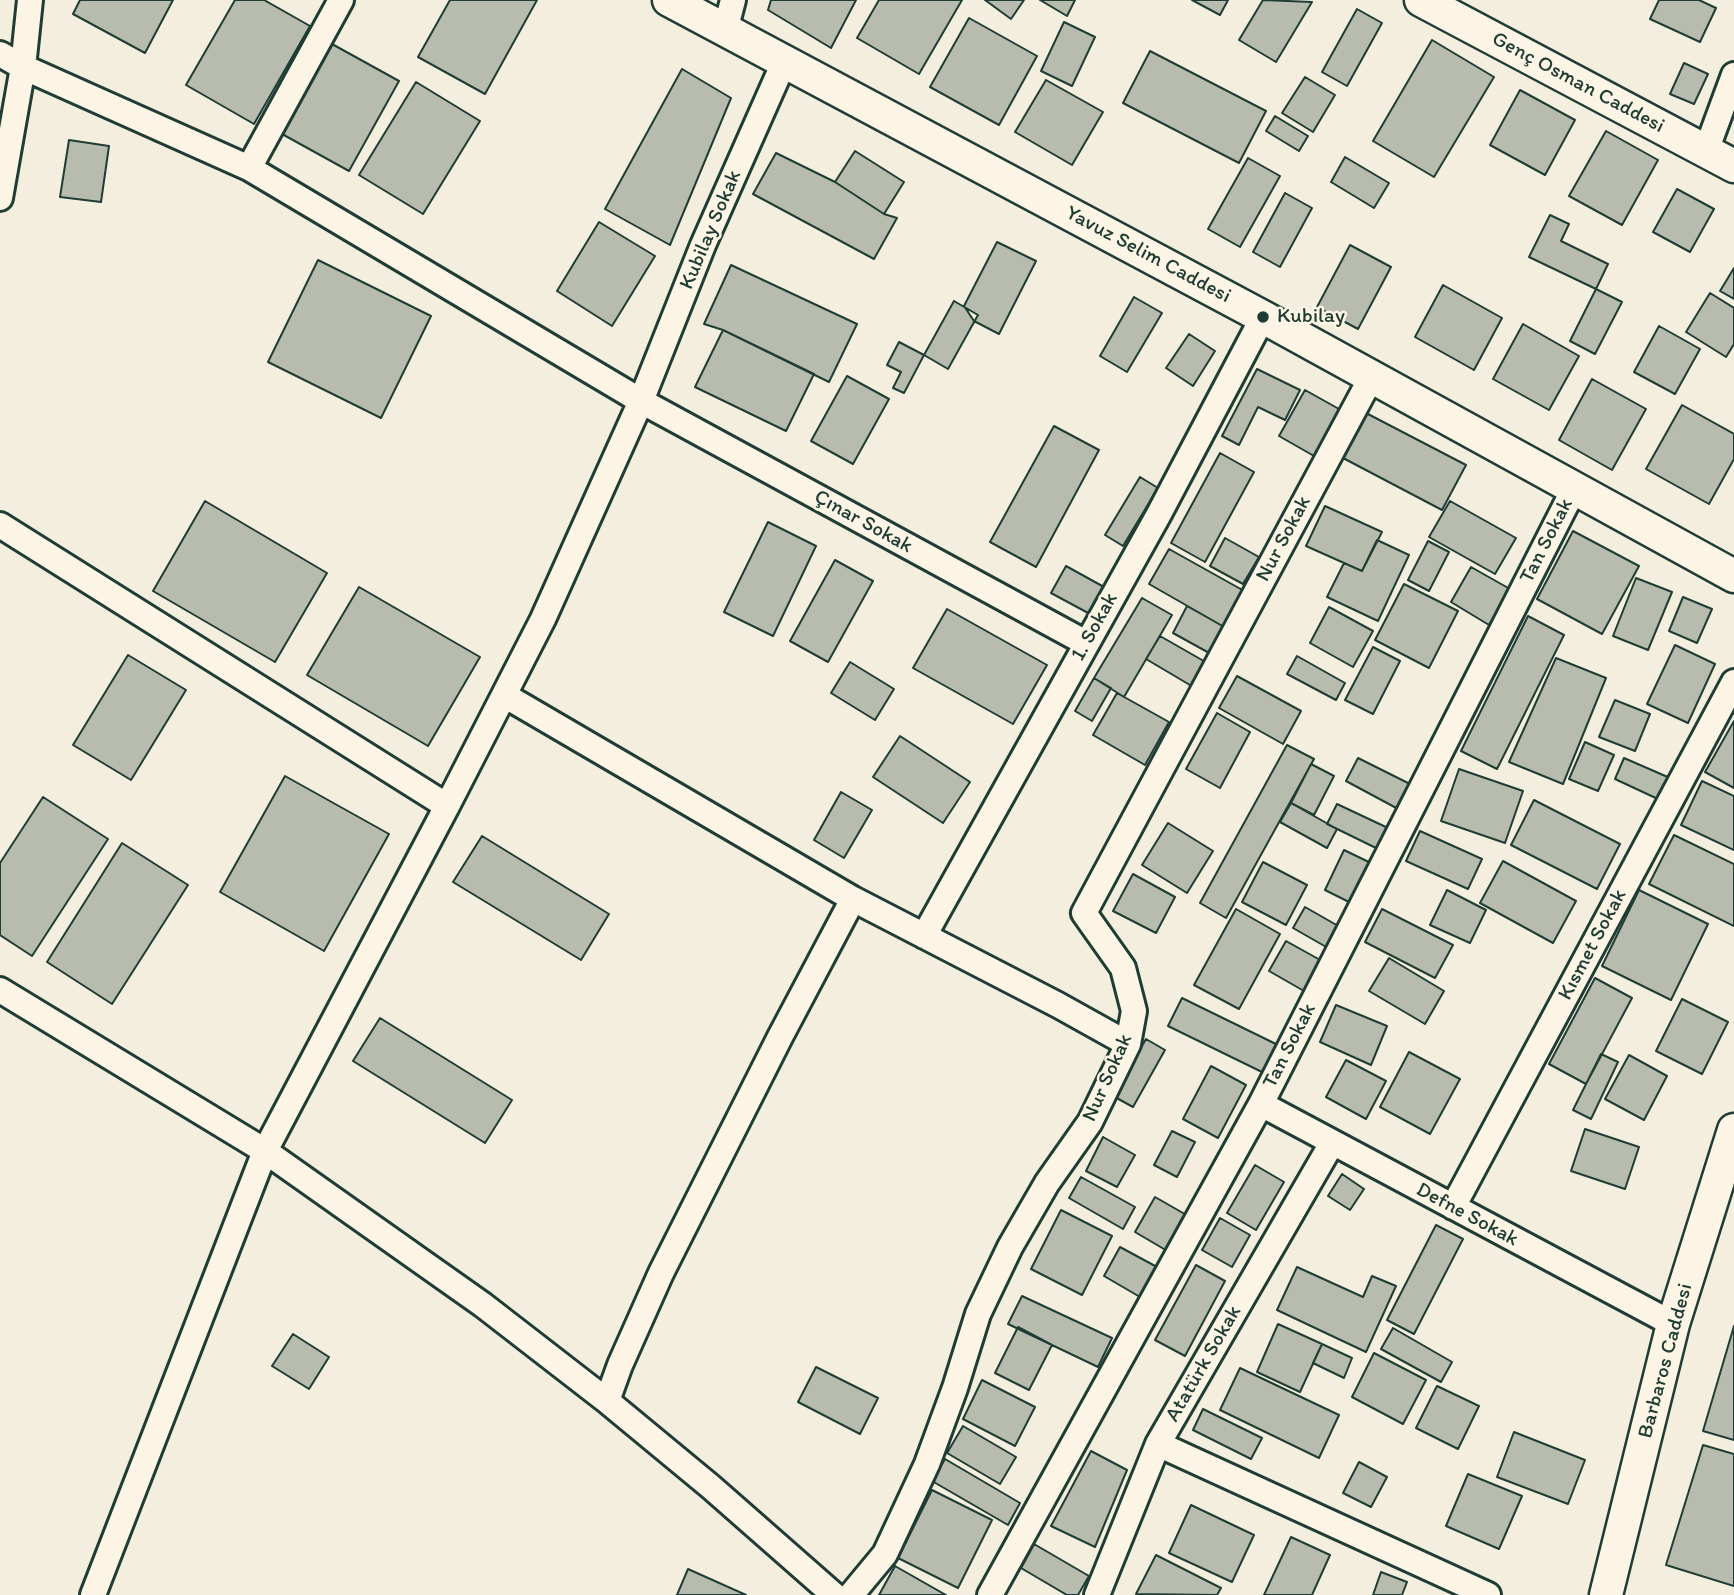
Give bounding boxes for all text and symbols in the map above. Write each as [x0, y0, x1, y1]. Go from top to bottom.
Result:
street label: Genç Osman Caddesi [1487, 27, 1669, 139]
street label: Kubilay Sokak [675, 167, 747, 293]
street label: Yavuz Selim Caddesi [1061, 201, 1235, 309]
place label: Kubilay [1277, 304, 1345, 330]
marker: Kubilay [1255, 309, 1271, 325]
street label: Çınar Sokak [809, 485, 917, 559]
street label: Nur Sokak [1251, 492, 1317, 586]
street label: Tan Sokak [1515, 494, 1579, 588]
street label: 1. Sokak [1066, 588, 1124, 666]
street label: Kısmet Sokak [1553, 885, 1633, 1005]
street label: Tan Sokak [1258, 999, 1322, 1093]
street label: Nur Sokak [1078, 1030, 1138, 1126]
street label: Defne Sokak [1412, 1178, 1522, 1252]
street label: Barbaros Caddesi [1633, 1281, 1699, 1441]
street label: Atatürk Sokak [1161, 1301, 1247, 1427]

